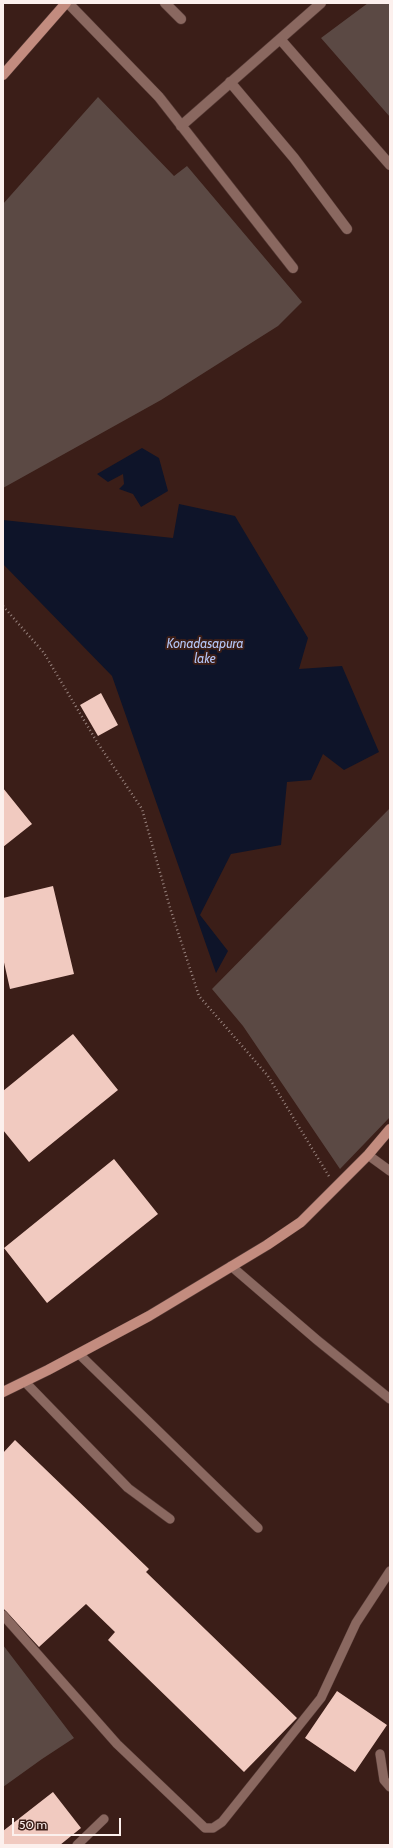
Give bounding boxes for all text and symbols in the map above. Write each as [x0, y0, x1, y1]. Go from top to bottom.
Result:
water label: Konadasapura lake [166, 636, 244, 667]
scale bar [14, 1810, 123, 1836]
text: 50 m [19, 1817, 47, 1832]

